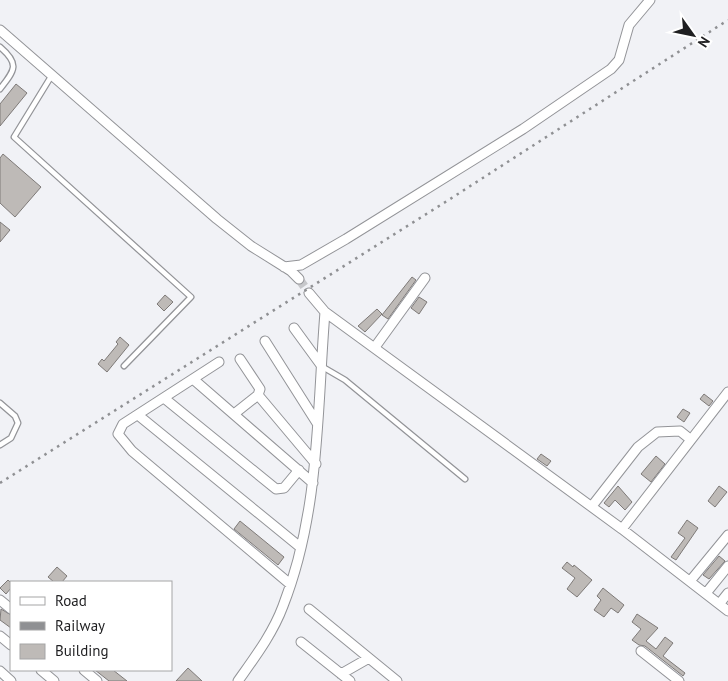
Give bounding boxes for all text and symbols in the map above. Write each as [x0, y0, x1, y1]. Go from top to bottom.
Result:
north arrow [668, 10, 718, 60]
text: N [694, 33, 714, 51]
legend [10, 581, 172, 671]
text: Road [55, 591, 87, 610]
text: Railway [55, 616, 105, 635]
text: Building [55, 641, 109, 660]

